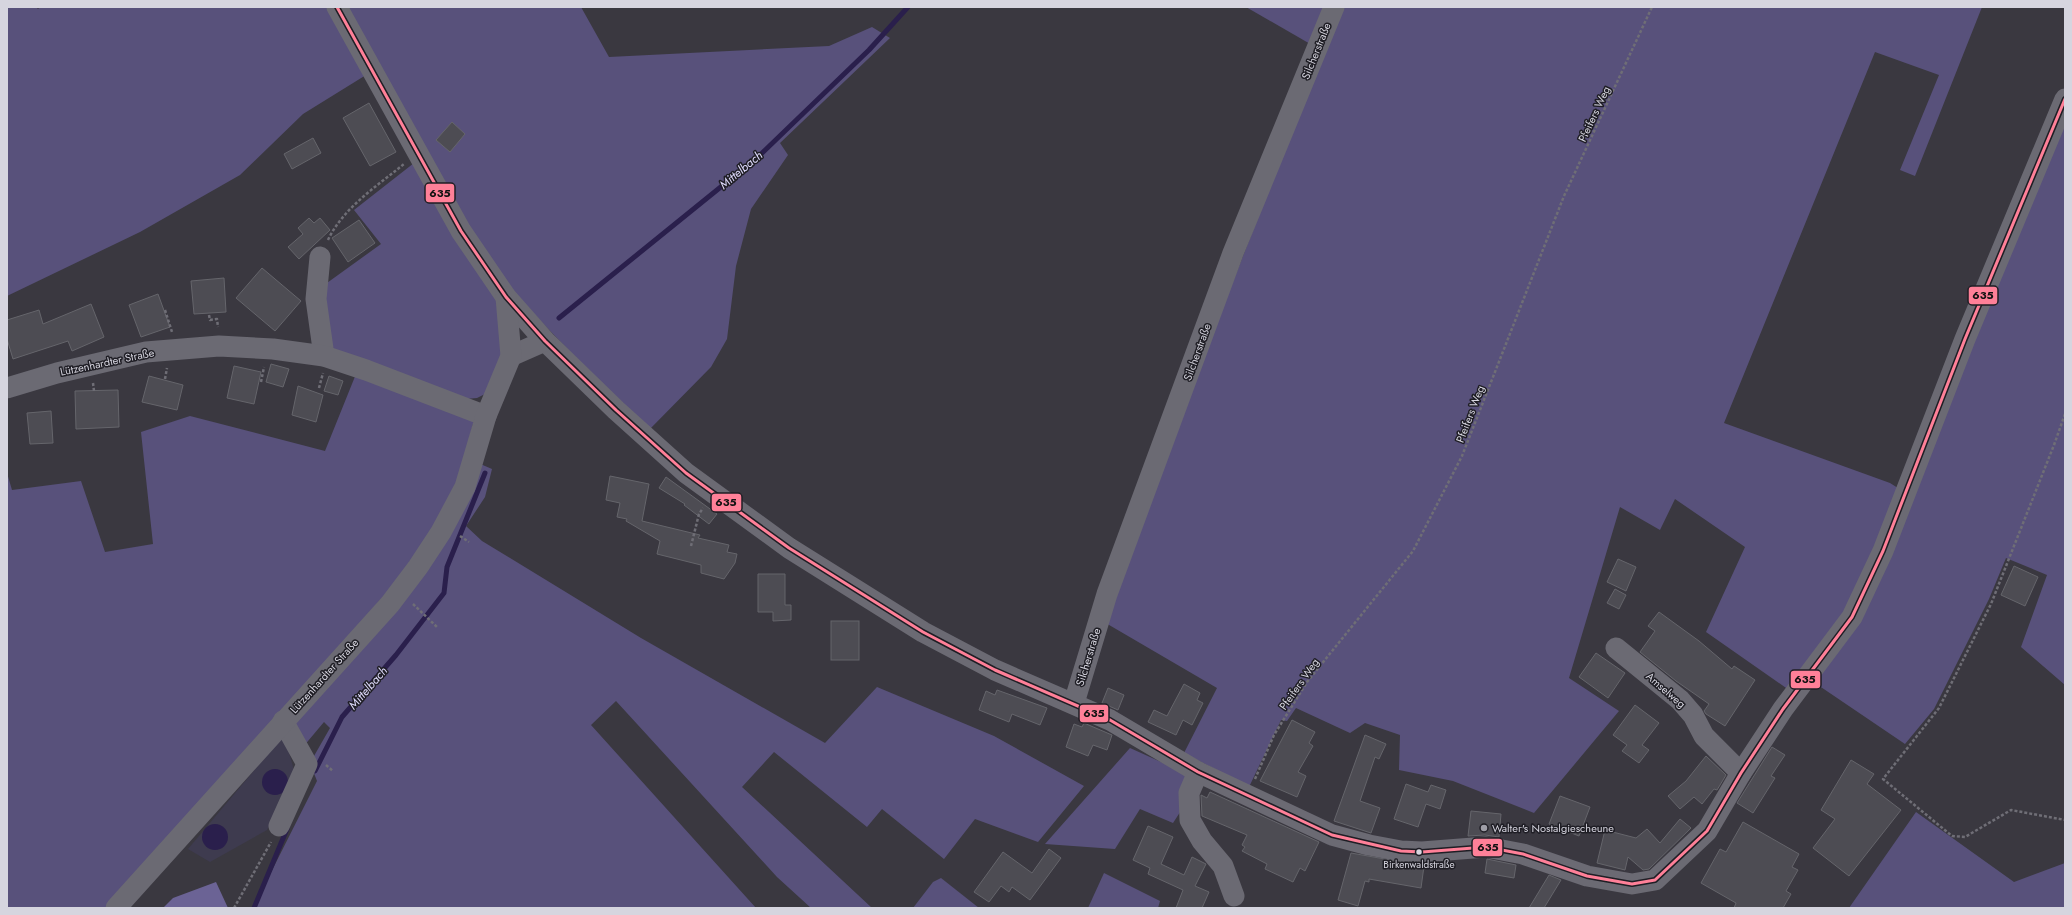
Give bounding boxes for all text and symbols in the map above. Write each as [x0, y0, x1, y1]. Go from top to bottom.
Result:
street label: Silcherstraße [1297, 20, 1335, 82]
street label: Pfeifers Weg [1574, 83, 1614, 145]
water label: Mittelbach [715, 146, 767, 194]
line badge: 635 [425, 183, 455, 203]
text: 635 [429, 185, 451, 201]
line badge: 635 [1968, 286, 1998, 305]
text: 635 [1972, 287, 1994, 303]
street label: Silcherstraße [1179, 321, 1215, 383]
street label: Lützenhardter Straße [58, 344, 156, 380]
street label: Pfeifers Weg [1452, 383, 1488, 445]
line badge: 635 [711, 493, 742, 512]
text: 635 [715, 494, 737, 510]
street label: Silcherstraße [1072, 626, 1105, 688]
street label: Lützenhardter Straße [286, 635, 362, 717]
street label: Pfeifers Weg [1275, 655, 1323, 713]
water label: Mittelbach [344, 663, 392, 713]
street label: Amselweg [1643, 668, 1689, 712]
line badge: 635 [1790, 670, 1821, 689]
text: 635 [1794, 671, 1816, 687]
line badge: 635 [1079, 704, 1109, 723]
text: 635 [1083, 705, 1105, 721]
place label: Walter's Nostalgiescheune [1492, 820, 1614, 836]
marker: Walter's Nostalgiescheune [1479, 823, 1489, 833]
line badge: 635 [1472, 838, 1503, 857]
text: 635 [1477, 839, 1499, 855]
marker: Birkenwaldstraße [1414, 847, 1424, 857]
place label: Birkenwaldstraße [1383, 857, 1455, 872]

